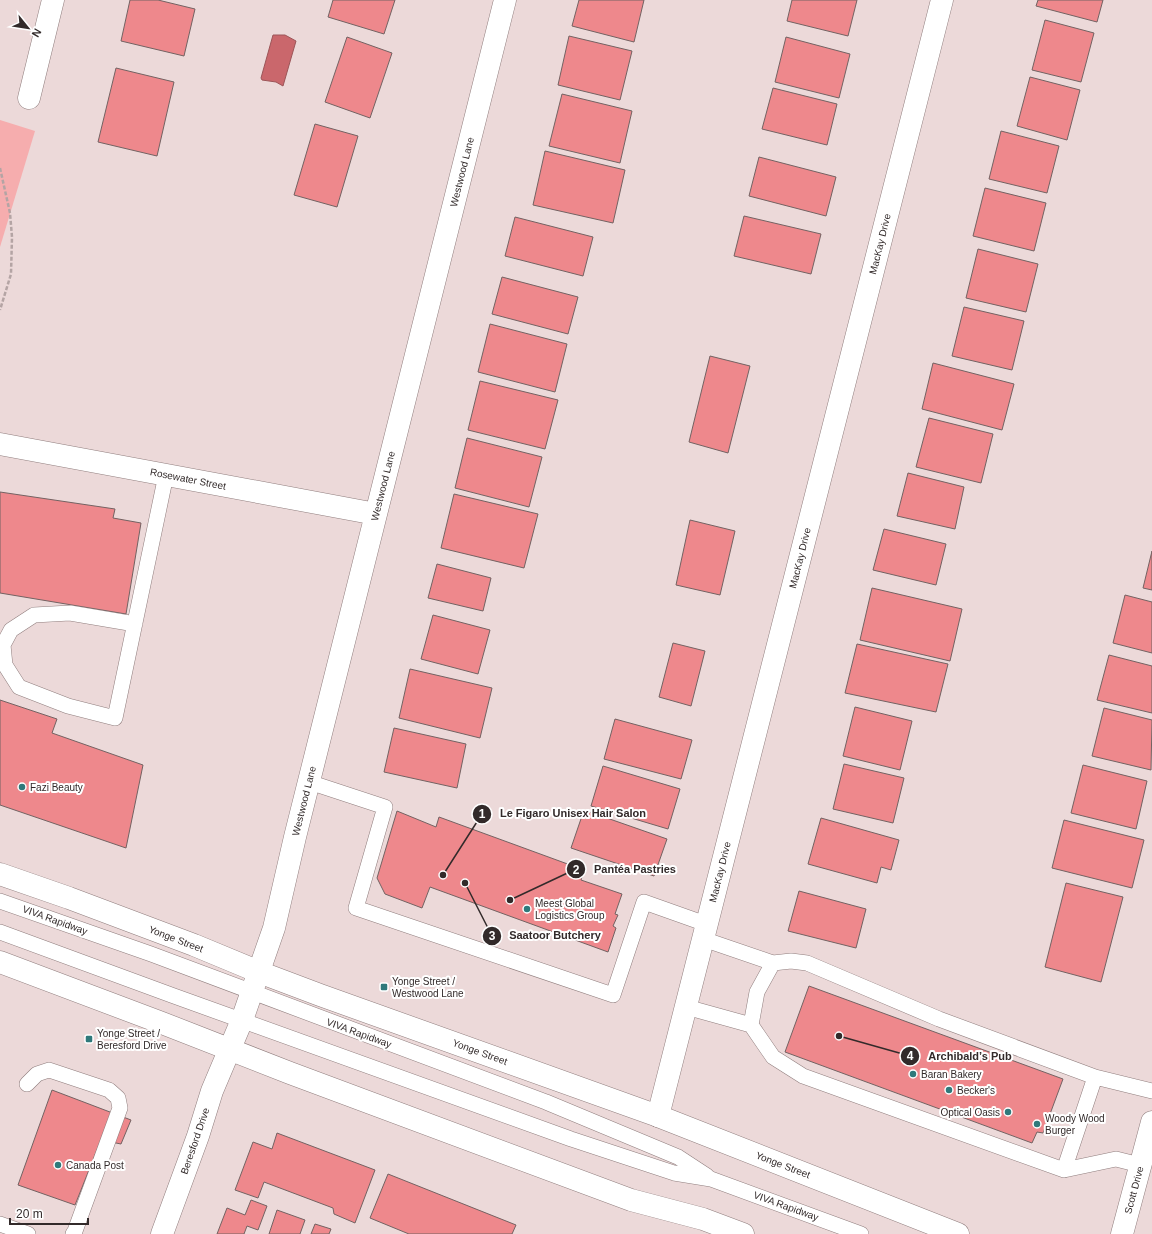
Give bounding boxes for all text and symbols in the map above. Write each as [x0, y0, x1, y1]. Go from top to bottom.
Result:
north arrow [8, 8, 48, 48]
text: N [29, 27, 44, 39]
street label: Westwood Lane [448, 136, 476, 208]
street label: MacKay Drive [867, 212, 893, 276]
street label: Westwood Lane [369, 450, 397, 522]
street label: Rosewater Street [149, 466, 227, 492]
street label: MacKay Drive [787, 526, 813, 590]
street label: Westwood Lane [290, 765, 318, 837]
marker: Fazi Beauty [17, 782, 27, 792]
place label: Fazi Beauty [30, 782, 83, 793]
callout: Le Figaro Unisex Hair Salon [472, 802, 654, 825]
text: 1 [479, 807, 486, 821]
text: Le Figaro Unisex Hair Salon [500, 807, 646, 819]
street label: MacKay Drive [707, 840, 733, 904]
callout: Pantéa Pastries [566, 858, 684, 881]
text: 2 [573, 863, 580, 877]
text: Pantéa Pastries [594, 863, 676, 875]
place label: Meest Global Logistics Group [535, 898, 605, 921]
street label: VIVA Rapidway [21, 903, 89, 937]
marker: Meest Global Logistics Group [522, 904, 532, 914]
street label: Yonge Street [147, 924, 205, 955]
callout: Saatoor Butchery [482, 924, 609, 947]
text: 3 [489, 929, 496, 943]
text: Saatoor Butchery [509, 929, 602, 941]
place label: Yonge Street / Westwood Lane [392, 976, 464, 999]
marker: Yonge Street / Westwood Lane [379, 982, 389, 992]
street label: VIVA Rapidway [325, 1016, 393, 1050]
place label: Yonge Street / Beresford Drive [97, 1028, 167, 1051]
marker: Yonge Street / Beresford Drive [84, 1034, 94, 1044]
street label: Yonge Street [451, 1037, 509, 1067]
callout: Archibald’s Pub [900, 1044, 1020, 1067]
text: 4 [907, 1049, 914, 1063]
text: Archibald’s Pub [928, 1050, 1012, 1062]
marker: Baran Bakery [908, 1069, 918, 1079]
place label: Baran Bakery [921, 1069, 982, 1080]
marker: Becker's [944, 1085, 954, 1095]
place label: Becker's [957, 1085, 995, 1096]
street label: Beresford Drive [178, 1106, 212, 1176]
place label: Optical Oasis [941, 1107, 1000, 1118]
marker: Optical Oasis [1003, 1107, 1013, 1117]
place label: Woody Wood Burger [1045, 1113, 1105, 1136]
marker: Woody Wood Burger [1032, 1119, 1042, 1129]
street label: Yonge Street [754, 1150, 812, 1181]
marker: Canada Post [53, 1160, 63, 1170]
place label: Canada Post [66, 1160, 124, 1171]
street label: Scott Drive [1122, 1165, 1146, 1215]
street label: VIVA Rapidway [752, 1189, 820, 1223]
scale bar [10, 1200, 88, 1226]
text: 20 m [16, 1207, 43, 1221]

